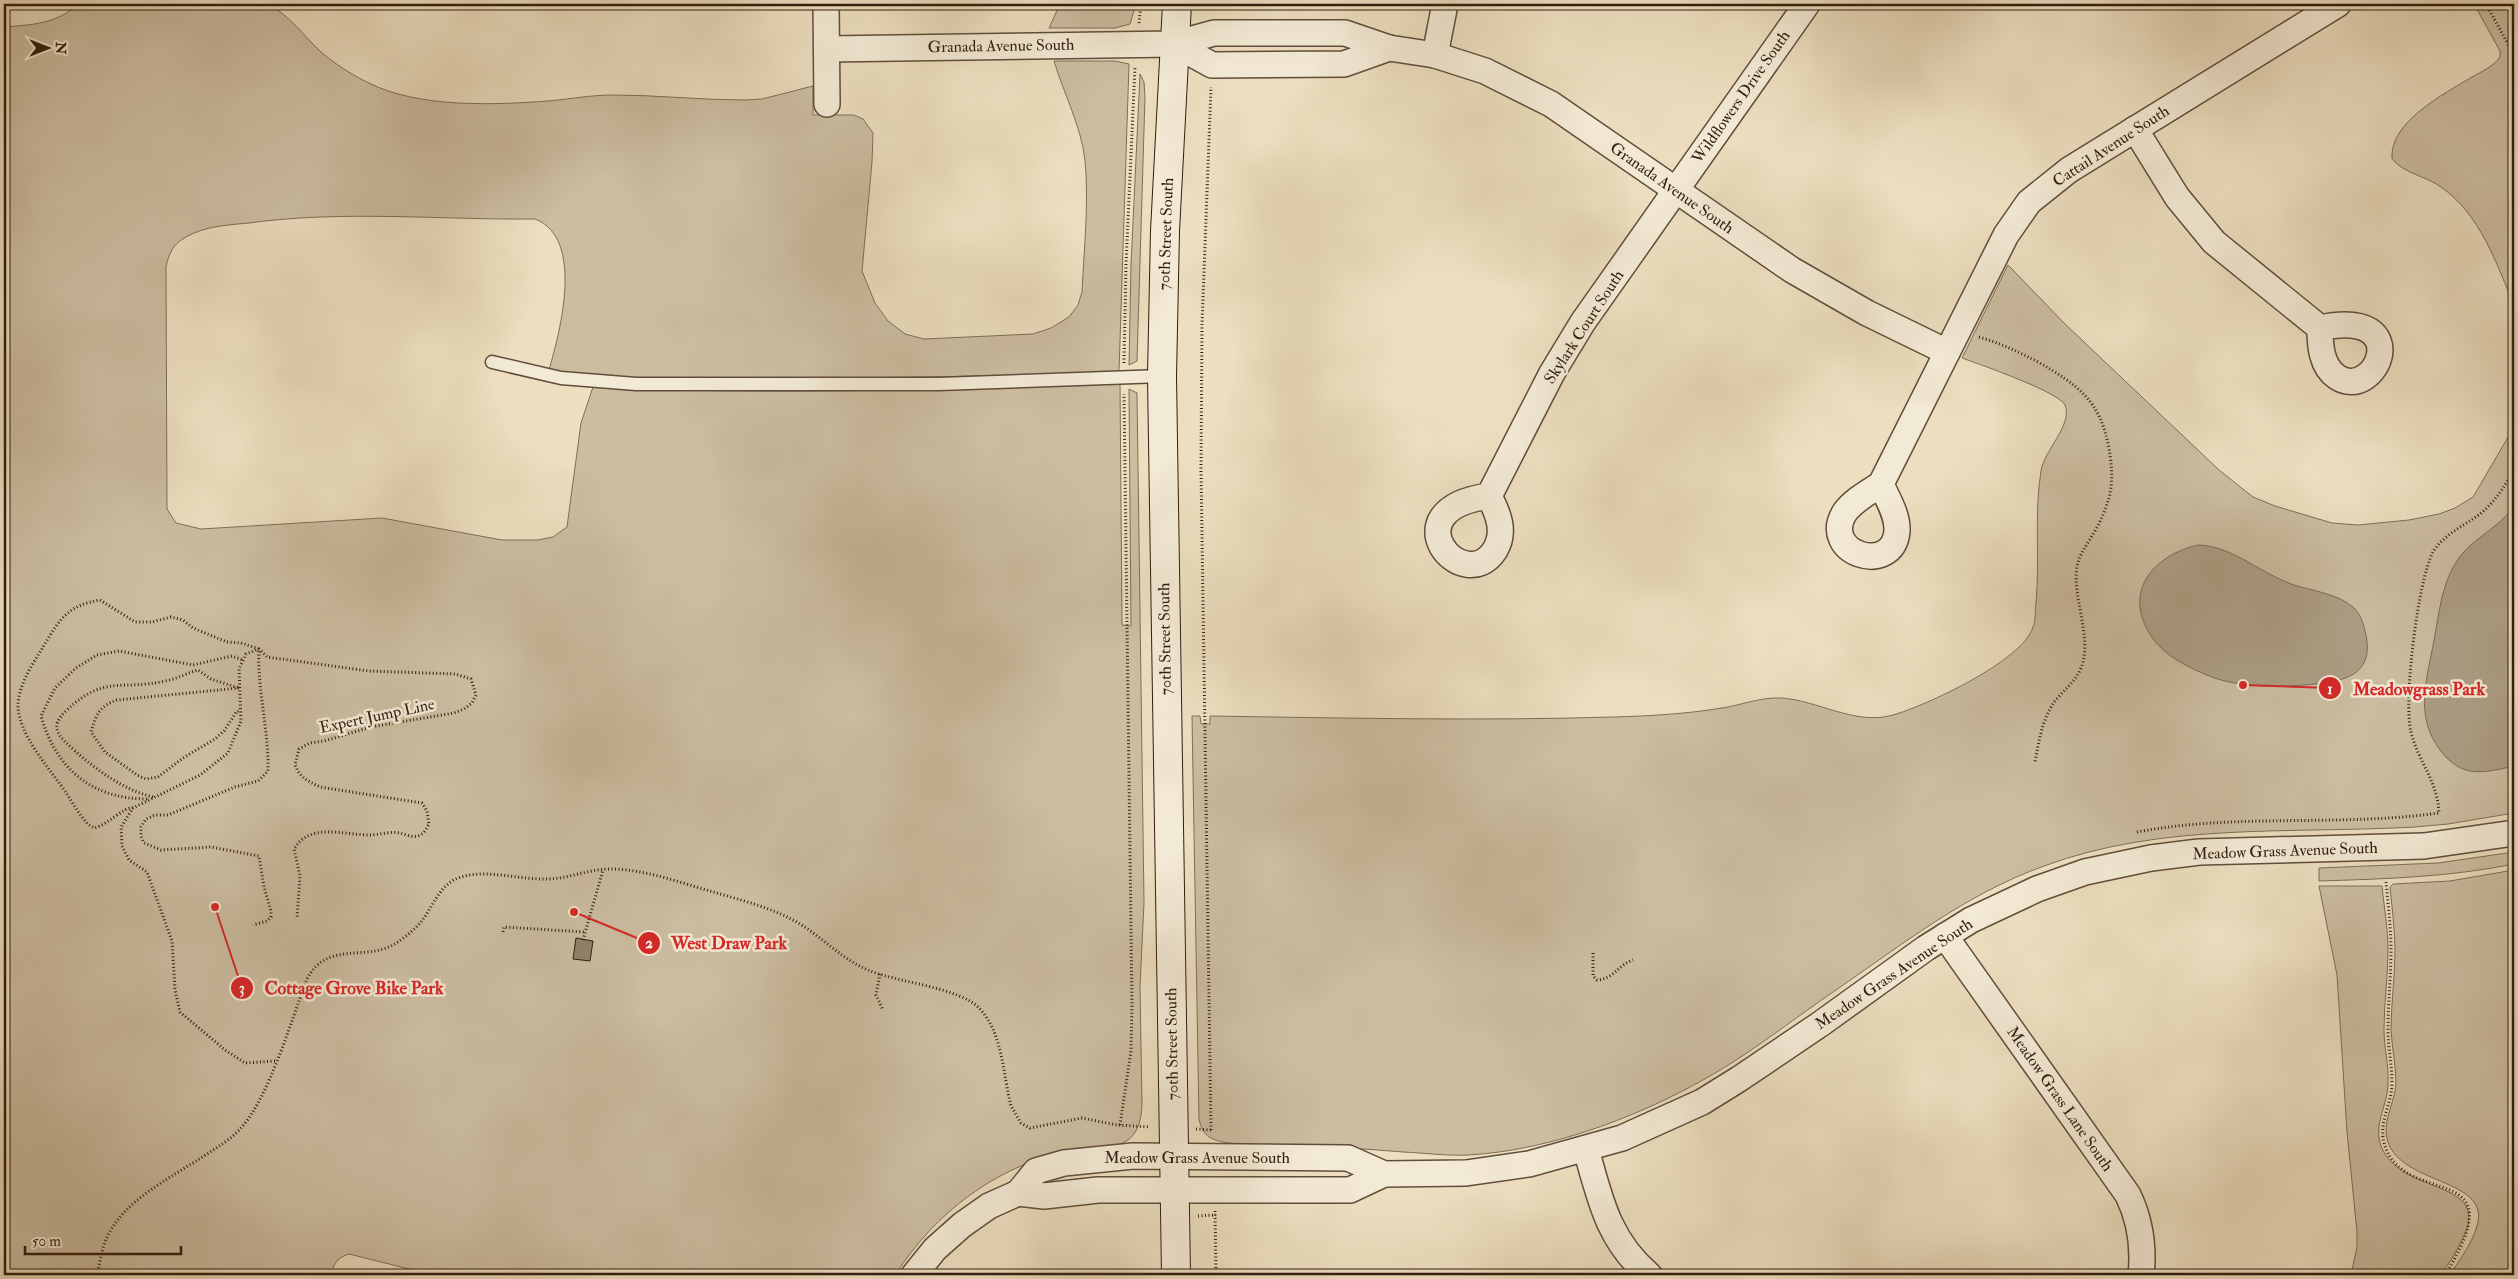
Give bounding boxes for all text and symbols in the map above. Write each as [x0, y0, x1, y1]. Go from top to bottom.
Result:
north arrow [22, 22, 72, 72]
street label: Wildflowers Drive South [1687, 26, 1795, 168]
street label: Granada Avenue South [927, 35, 1075, 57]
text: N [52, 41, 69, 55]
street label: Cattail Avenue South [2049, 101, 2174, 191]
street label: Granada Avenue South [1606, 138, 1738, 239]
street label: 70th Street South [1154, 177, 1178, 291]
street label: Skylark Court South [1540, 266, 1629, 388]
street label: 70th Street South [1154, 582, 1176, 696]
callout: Meadowgrass Park [2317, 672, 2495, 705]
text: Meadowgrass Park [2352, 678, 2485, 701]
text: 1 [2327, 680, 2333, 699]
street label: Expert Jump Line [318, 694, 437, 739]
street label: Meadow Grass Avenue South [2192, 838, 2379, 864]
street label: Meadow Grass Avenue South [1811, 913, 1977, 1034]
callout: West Draw Park [636, 927, 798, 960]
text: West Draw Park [670, 932, 787, 955]
text: 2 [645, 934, 653, 953]
callout: Cottage Grove Bike Park [230, 971, 454, 1004]
text: Cottage Grove Bike Park [264, 977, 444, 1000]
text: 3 [239, 979, 245, 998]
street label: 70th Street South [1161, 987, 1183, 1101]
street label: Meadow Grass Lane South [2002, 1023, 2118, 1176]
street label: Meadow Grass Avenue South [1104, 1148, 1290, 1168]
scale bar [25, 1224, 181, 1256]
text: 50 m [32, 1232, 61, 1251]

